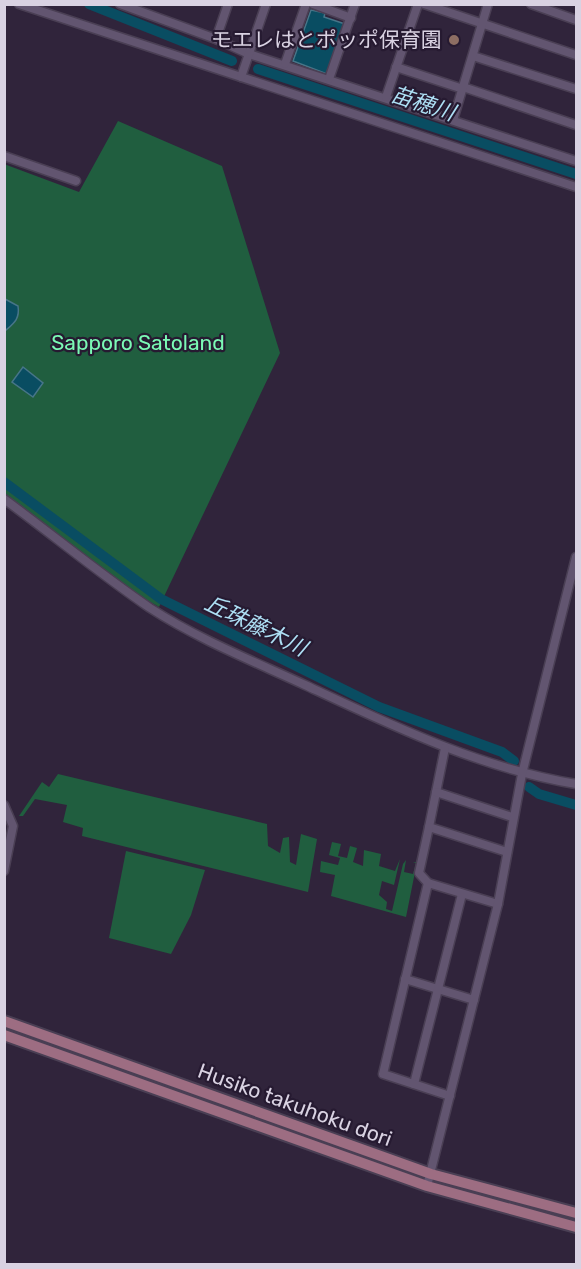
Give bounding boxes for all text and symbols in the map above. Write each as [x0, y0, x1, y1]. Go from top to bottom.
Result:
place label: モエレはとポッポ保育園 [211, 27, 442, 52]
marker: モエレはとポッポ保育園 [447, 33, 461, 47]
water label: 苗穂川 [387, 80, 460, 127]
park label: Sapporo Satoland [51, 330, 225, 355]
water label: 丘珠藤木川 [200, 589, 313, 663]
street label: Husiko takuhoku dori [195, 1058, 396, 1151]

